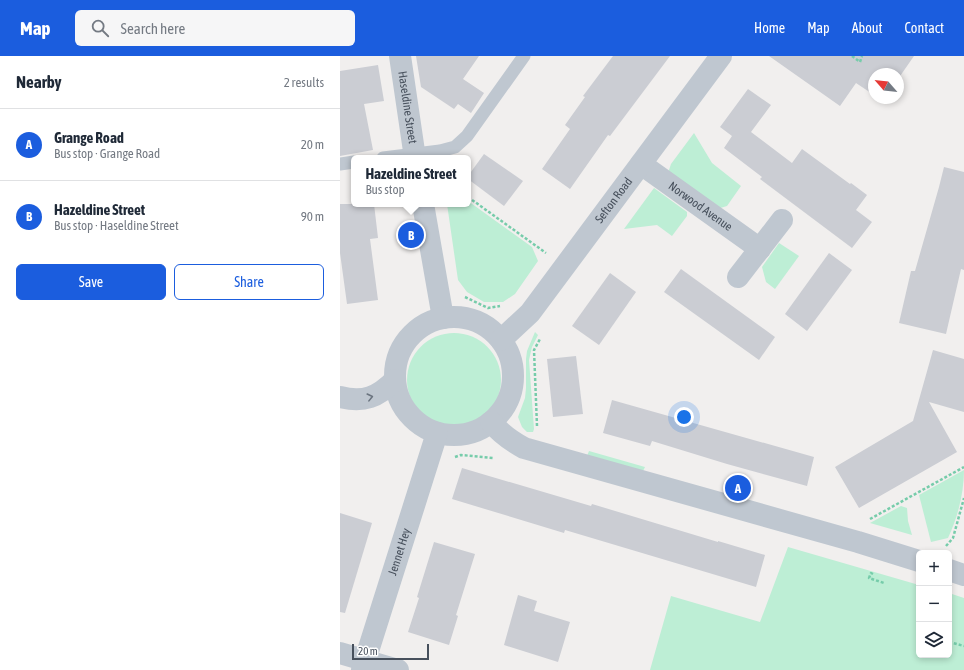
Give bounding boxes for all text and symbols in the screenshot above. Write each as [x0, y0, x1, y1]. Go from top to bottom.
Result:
search box [75, 10, 355, 46]
text: Map [20, 17, 51, 39]
icon: search [89, 17, 111, 39]
text: Search here [121, 20, 185, 37]
text: Home [754, 20, 785, 36]
text: Map [807, 20, 830, 36]
text: About [852, 20, 883, 36]
text: Contact [905, 20, 944, 36]
north arrow [868, 68, 904, 104]
street label: Haseldine Street [395, 70, 420, 145]
text: Nearby [16, 72, 62, 92]
text: 2 results [284, 75, 324, 90]
text: Grange Road [54, 129, 124, 146]
text: A [26, 137, 32, 152]
text: 20 m [301, 137, 324, 152]
text: Bus stop · Grange Road [54, 146, 160, 161]
popup [351, 155, 471, 207]
text: Hazeldine Street [365, 165, 457, 182]
street label: Sefton Road [592, 175, 635, 226]
street label: Norwood Avenue [666, 179, 735, 234]
text: Bus stop [365, 182, 405, 197]
text: Hazeldine Street [54, 201, 145, 218]
text: B [26, 209, 32, 224]
text: 90 m [301, 209, 324, 224]
text: Bus stop · Haseldine Street [54, 218, 179, 233]
pin: B [398, 220, 424, 250]
button: Save [16, 264, 166, 300]
button: Share [174, 264, 324, 300]
one-way arrow [367, 393, 373, 401]
your location [674, 407, 694, 427]
pin: A [725, 473, 751, 503]
street label: Jennet Hey [385, 526, 413, 577]
map controls [916, 550, 952, 658]
button: + [916, 550, 952, 586]
button: − [916, 586, 952, 622]
button: layers [916, 622, 952, 658]
scale bar [352, 642, 429, 661]
text: 20 m [358, 645, 378, 657]

